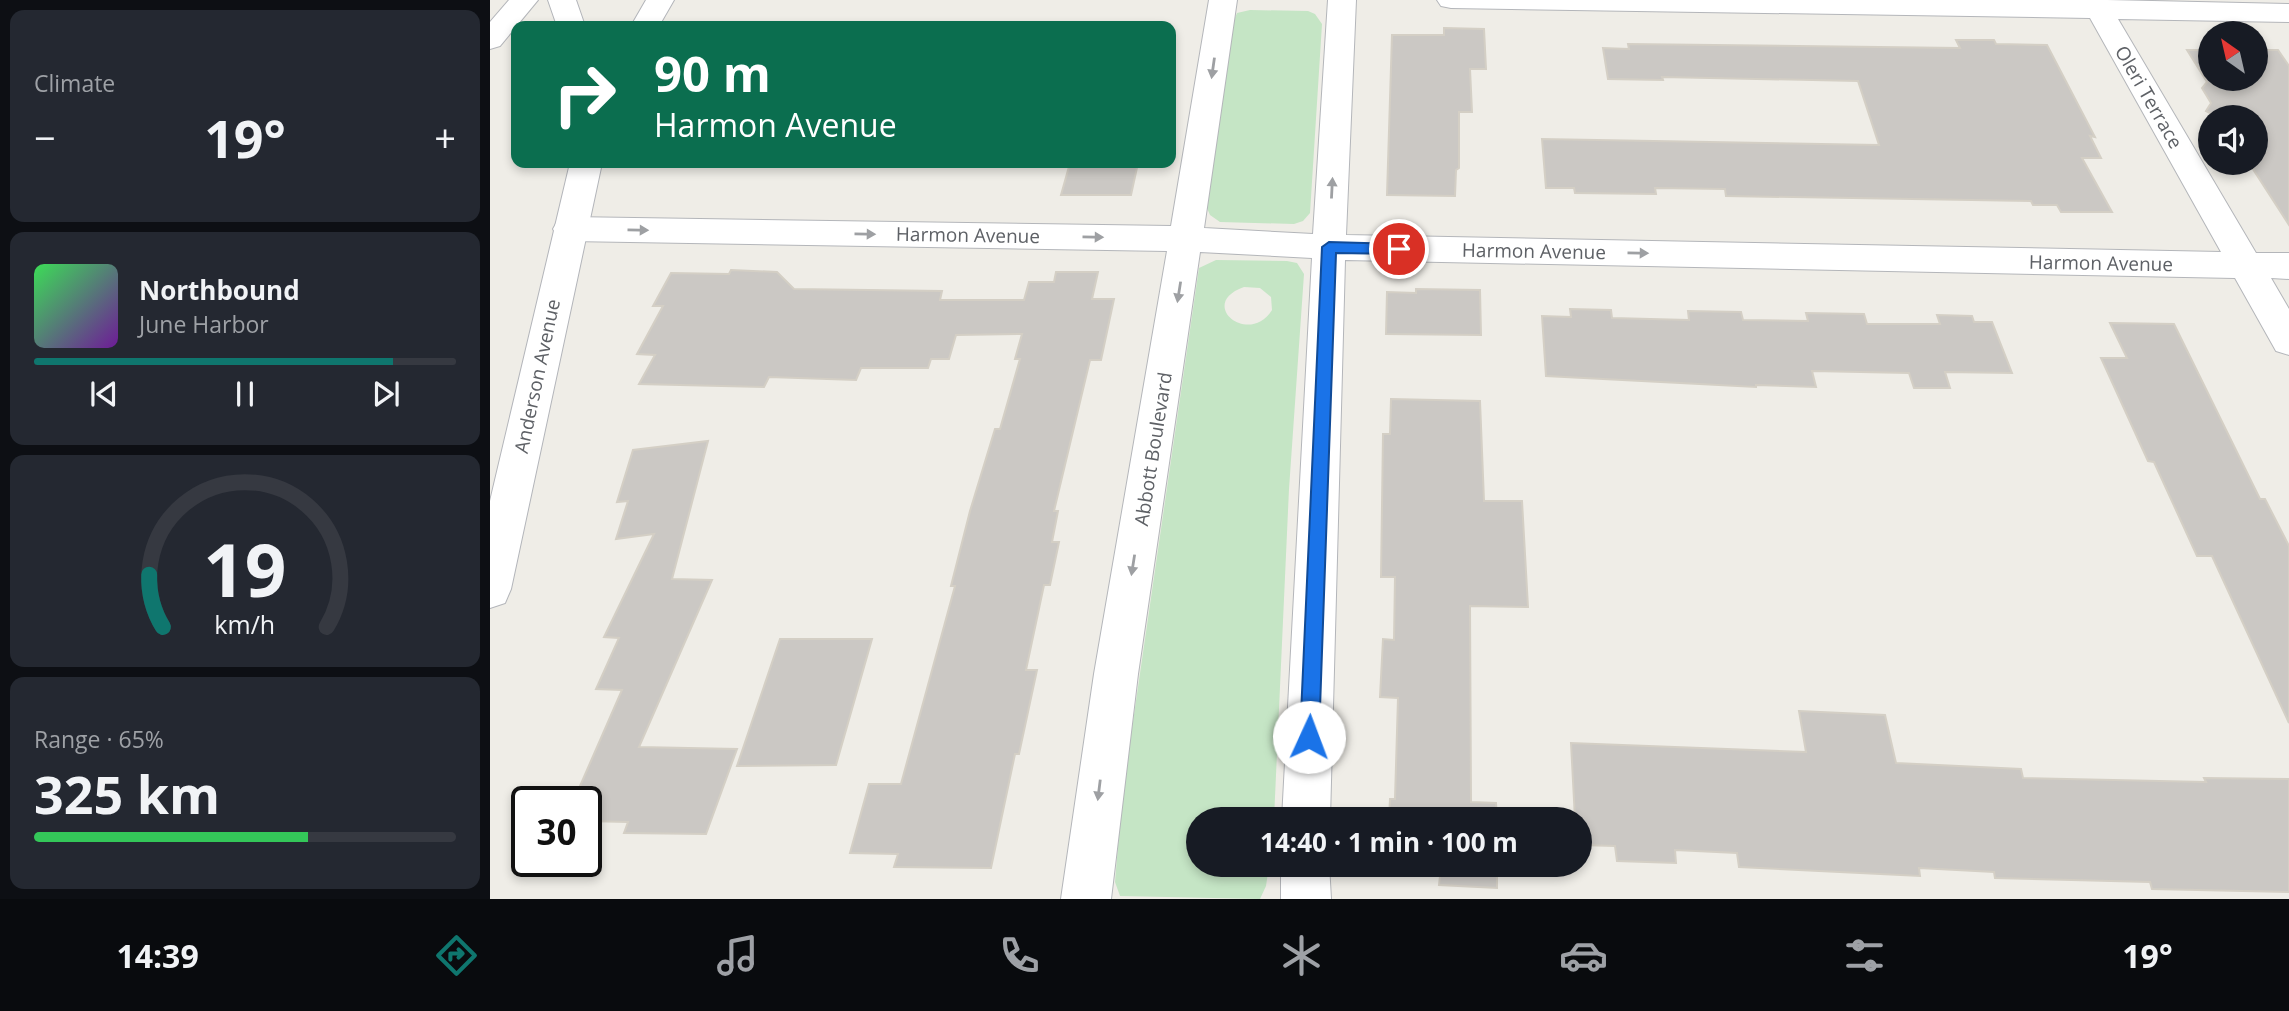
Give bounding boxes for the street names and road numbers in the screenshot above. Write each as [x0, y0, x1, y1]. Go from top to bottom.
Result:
street label: Oleri Terrace [2109, 41, 2189, 153]
street label: Harmon Avenue [896, 221, 1040, 249]
street label: Harmon Avenue [1462, 237, 1606, 265]
street label: Harmon Avenue [2029, 249, 2173, 277]
street label: Anderson Avenue [508, 297, 566, 455]
street label: Abbott Boulevard [1128, 370, 1178, 528]

